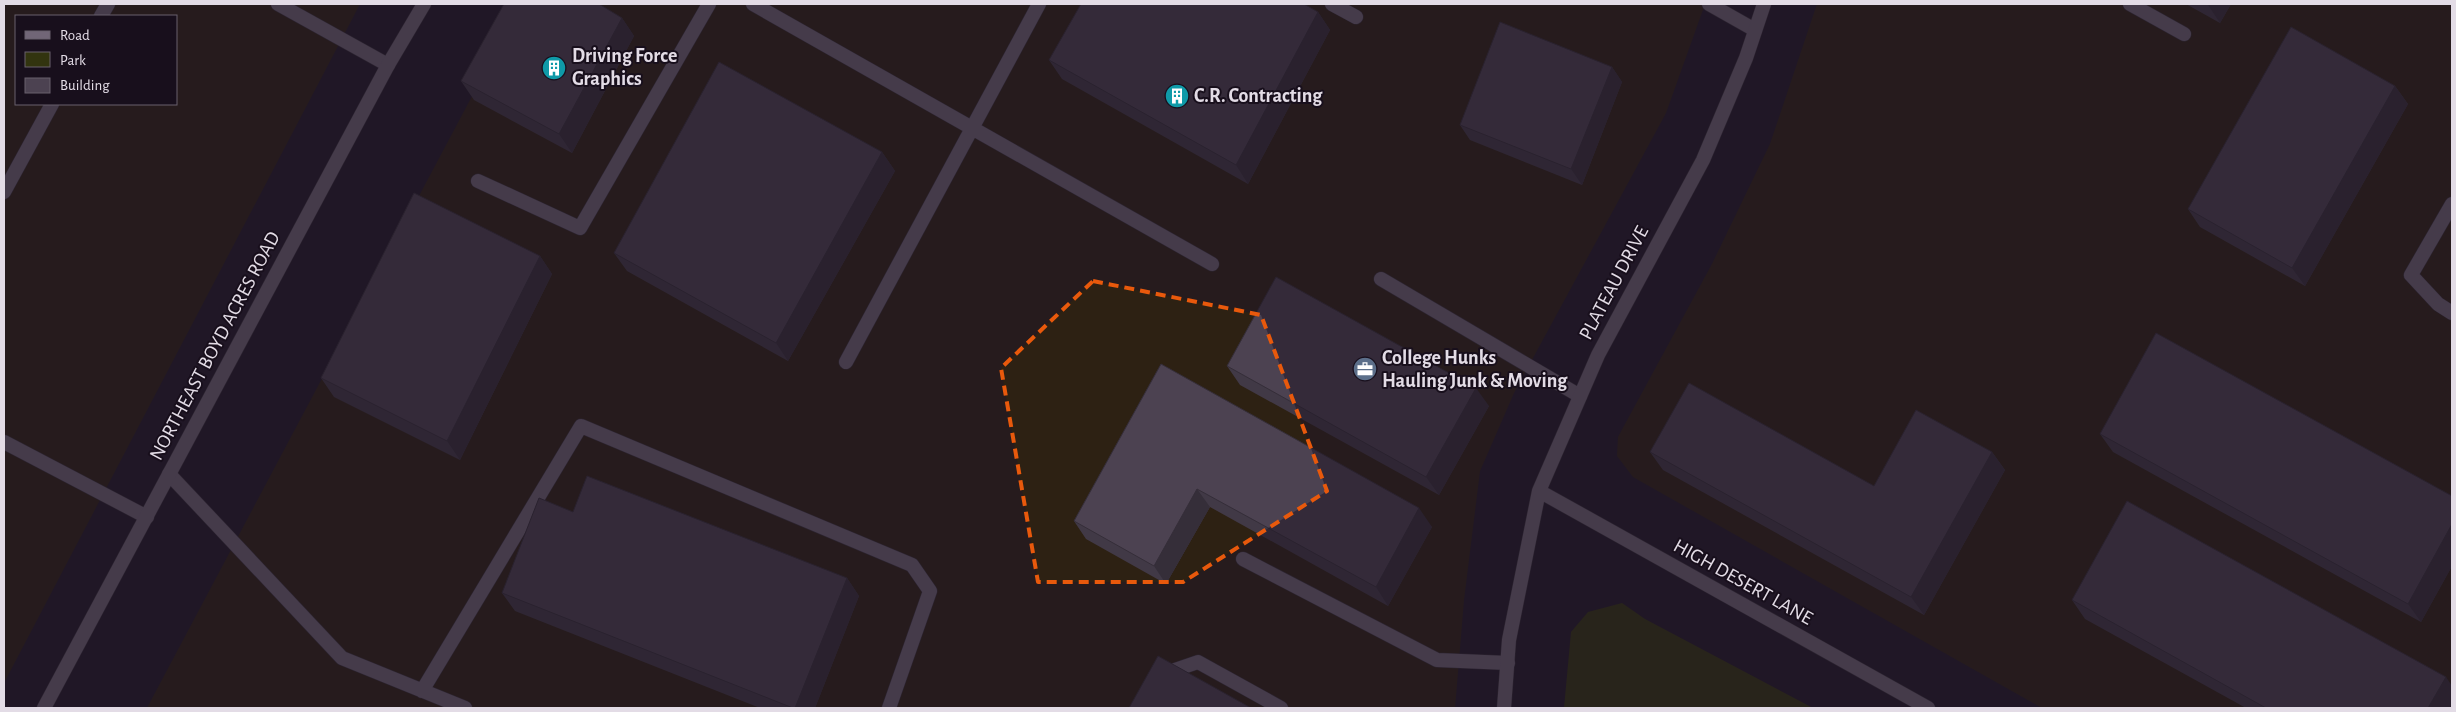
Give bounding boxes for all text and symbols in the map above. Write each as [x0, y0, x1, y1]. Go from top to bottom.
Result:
legend [15, 15, 178, 105]
text: Road [60, 28, 90, 43]
place label: Driving Force Graphics [572, 46, 677, 89]
text: Park [60, 53, 86, 68]
building icon: Driving Force Graphics [541, 55, 567, 81]
text: Building [60, 78, 110, 93]
building icon: C.R. Contracting [1164, 83, 1190, 109]
place label: C.R. Contracting [1194, 86, 1323, 106]
street label: PLATEAU DRIVE [1576, 223, 1652, 343]
street label: NORTHEAST BOYD ACRES ROAD [146, 228, 284, 464]
place label: College Hunks Hauling Junk & Moving [1382, 348, 1568, 391]
office icon: College Hunks Hauling Junk & Moving [1352, 356, 1378, 382]
street label: HIGH DESERT LANE [1670, 535, 1816, 629]

